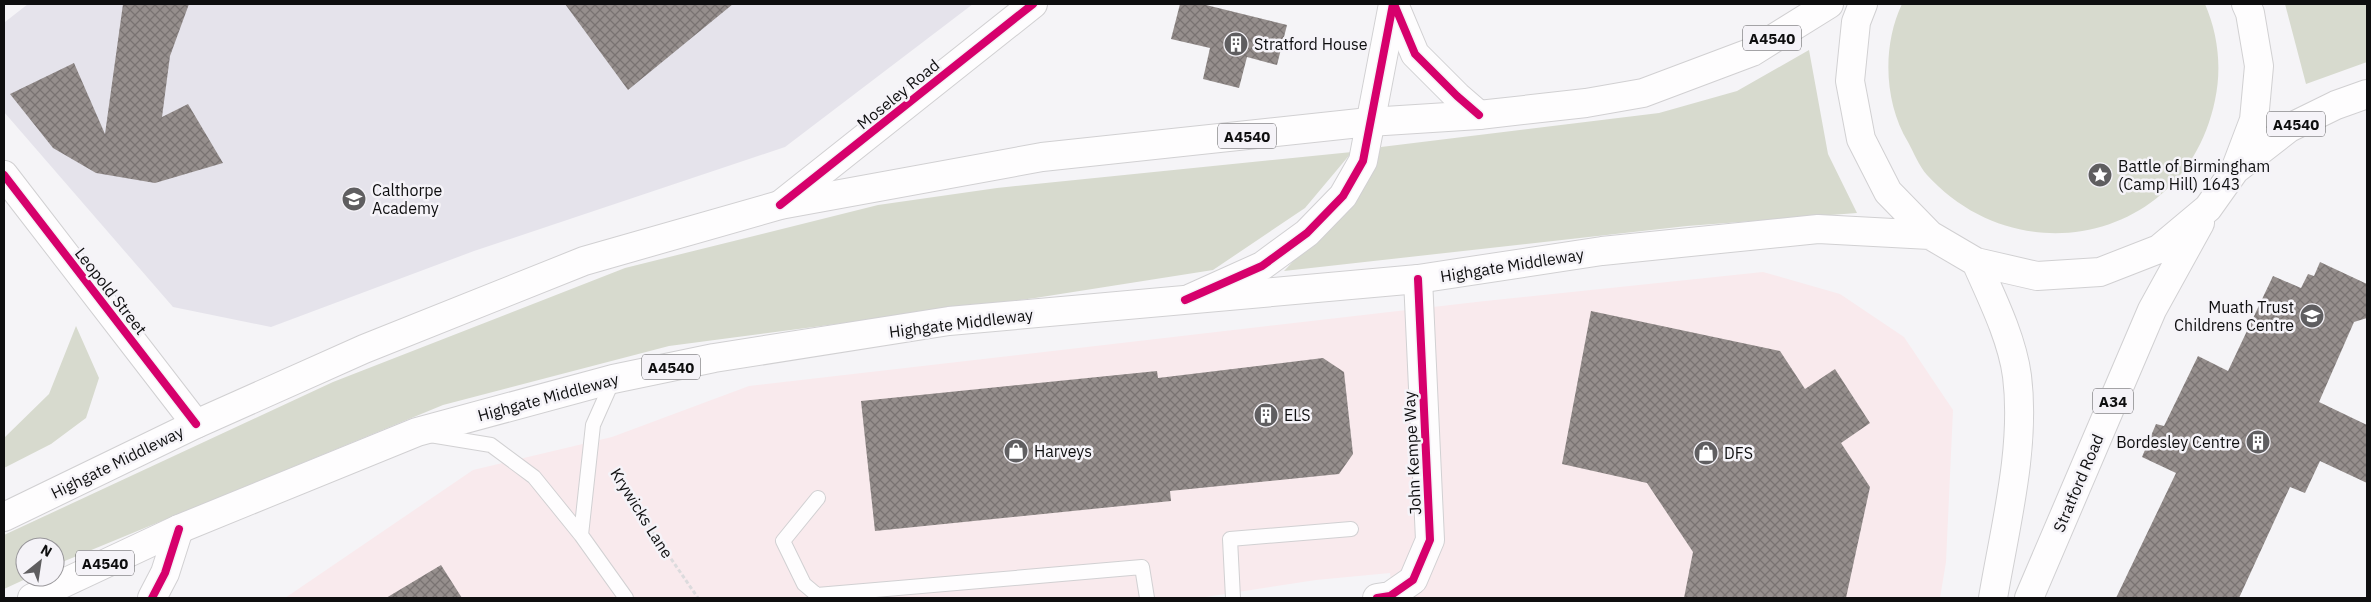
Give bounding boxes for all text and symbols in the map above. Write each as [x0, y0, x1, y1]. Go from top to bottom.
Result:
road number: A4540 [1743, 26, 1801, 50]
building icon: Stratford House [1223, 31, 1249, 57]
place label: Stratford House [1254, 34, 1368, 54]
street label: Moseley Road [853, 55, 943, 133]
road number: A4540 [2267, 112, 2325, 136]
road number: A4540 [1218, 124, 1276, 148]
place label: Battle of Birmingham (Camp Hill) 1643 [2118, 156, 2270, 194]
place icon: Battle of Birmingham (Camp Hill) 1643 [2087, 162, 2113, 188]
place label: Calthorpe Academy [372, 180, 443, 218]
school or university icon: Calthorpe Academy [341, 186, 367, 212]
street label: Leopold Street [71, 243, 151, 339]
street label: Highgate Middleway [1439, 244, 1585, 286]
place label: Muath Trust Childrens Centre [2174, 297, 2294, 335]
school or university icon: Muath Trust Childrens Centre [2299, 303, 2325, 329]
street label: Highgate Middleway [888, 304, 1034, 342]
road number: A4540 [642, 354, 700, 380]
street label: Highgate Middleway [475, 369, 621, 425]
road number: A34 [2093, 388, 2133, 414]
street label: John Kempe Way [1399, 391, 1425, 515]
building icon: ELS [1253, 402, 1279, 428]
place label: ELS [1284, 405, 1311, 425]
street label: Highgate Middleway [47, 421, 187, 503]
building icon: Bordesley Centre [2245, 429, 2271, 455]
street label: Stratford Road [2048, 431, 2108, 535]
place label: Bordesley Centre [2116, 432, 2240, 452]
shop icon: Harveys [1003, 438, 1029, 464]
shop icon: DFS [1693, 440, 1719, 466]
place label: Harveys [1034, 441, 1092, 461]
place label: DFS [1724, 443, 1753, 463]
street label: Krywicks Lane [606, 464, 678, 562]
north arrow [15, 537, 65, 587]
text: N [38, 540, 55, 561]
road number: A4540 [76, 550, 134, 576]

